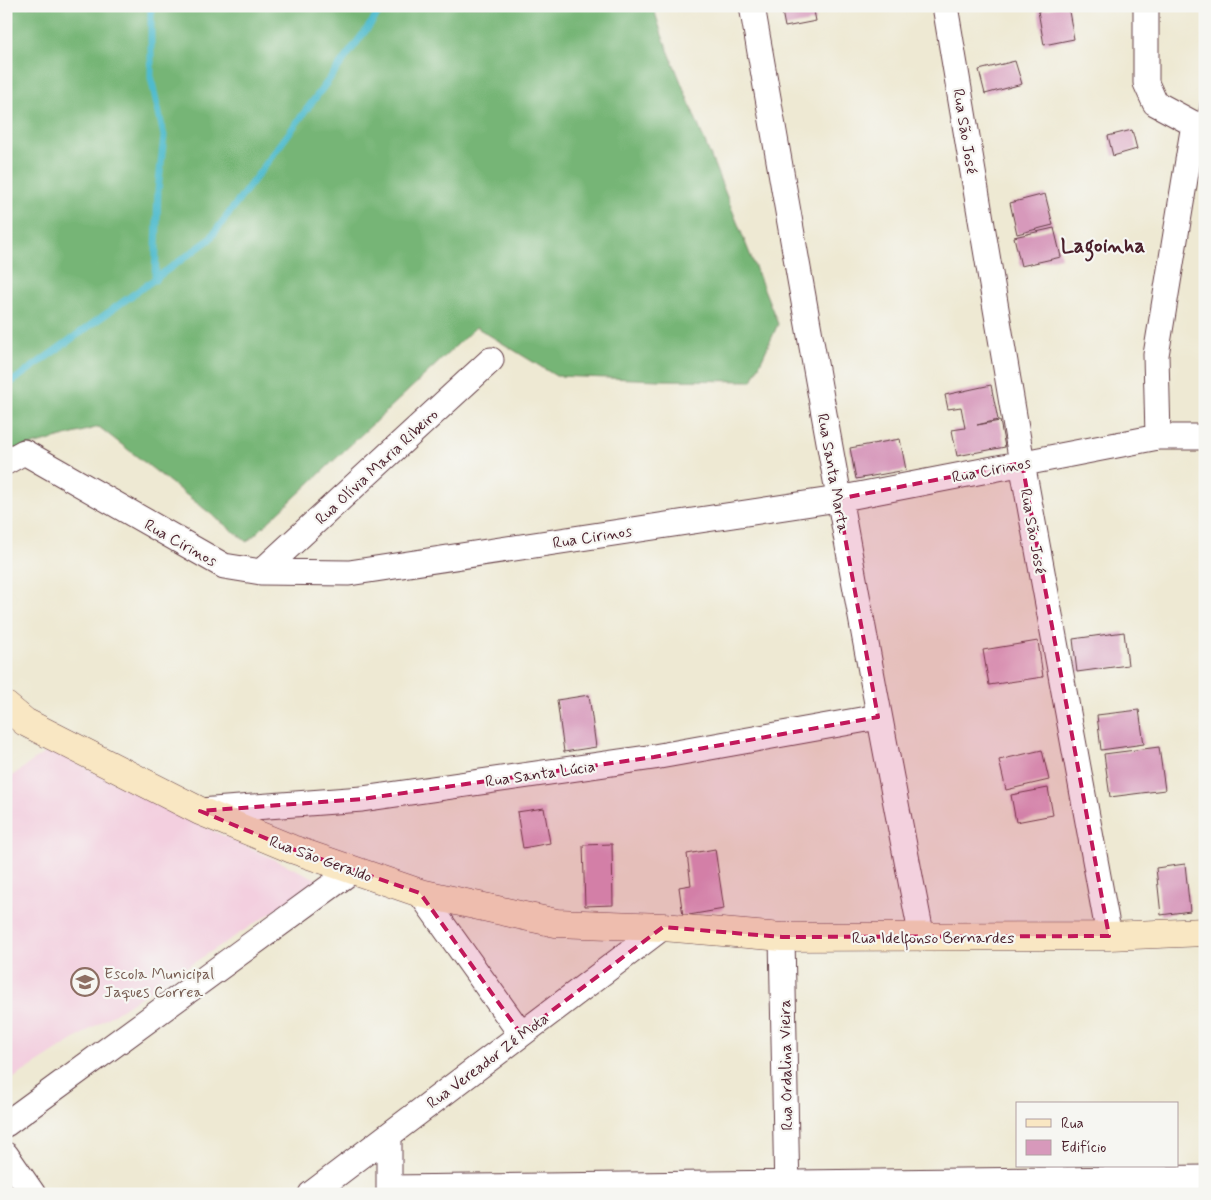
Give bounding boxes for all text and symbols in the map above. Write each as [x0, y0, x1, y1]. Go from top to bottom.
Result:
street label: Rua São José [947, 87, 982, 175]
district label: Lagoinha [1061, 232, 1145, 262]
street label: Rua Olívia Maria Ribeiro [311, 404, 443, 530]
street label: Rua Santa Marta [812, 412, 853, 535]
street label: Rua Cirinos [950, 453, 1033, 488]
street label: Rua São José [1015, 487, 1050, 576]
street label: Rua Cirinos [140, 515, 220, 572]
street label: Rua Cirinos [551, 521, 633, 554]
street label: Rua Santa Lúcia [484, 756, 597, 793]
street label: Rua São Geraldo [266, 831, 375, 888]
street label: Rua Idelfonso Bernardes [852, 928, 1014, 951]
place label: Escola Municipal Jaques Correa [104, 964, 214, 1003]
school or university icon: Escola Municipal Jaques Correa [70, 967, 100, 997]
street label: Rua Ordalina Vieira [775, 999, 798, 1131]
street label: Rua Vereador Zé Mota [423, 1008, 553, 1114]
legend [1016, 1102, 1178, 1168]
text: Rua [1061, 1114, 1084, 1134]
text: Edifício [1061, 1138, 1106, 1158]

